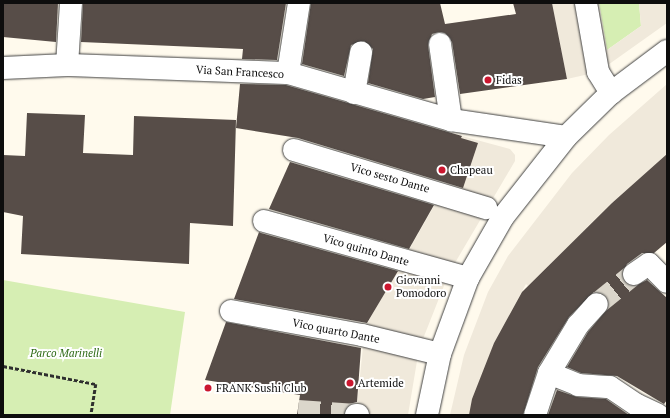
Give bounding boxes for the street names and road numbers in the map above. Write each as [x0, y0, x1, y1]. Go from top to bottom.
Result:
street label: Via San Francesco [196, 63, 284, 81]
street label: Vico sesto Dante [349, 160, 431, 196]
street label: Vico quinto Dante [321, 231, 411, 269]
street label: Vico quarto Dante [291, 316, 381, 346]

